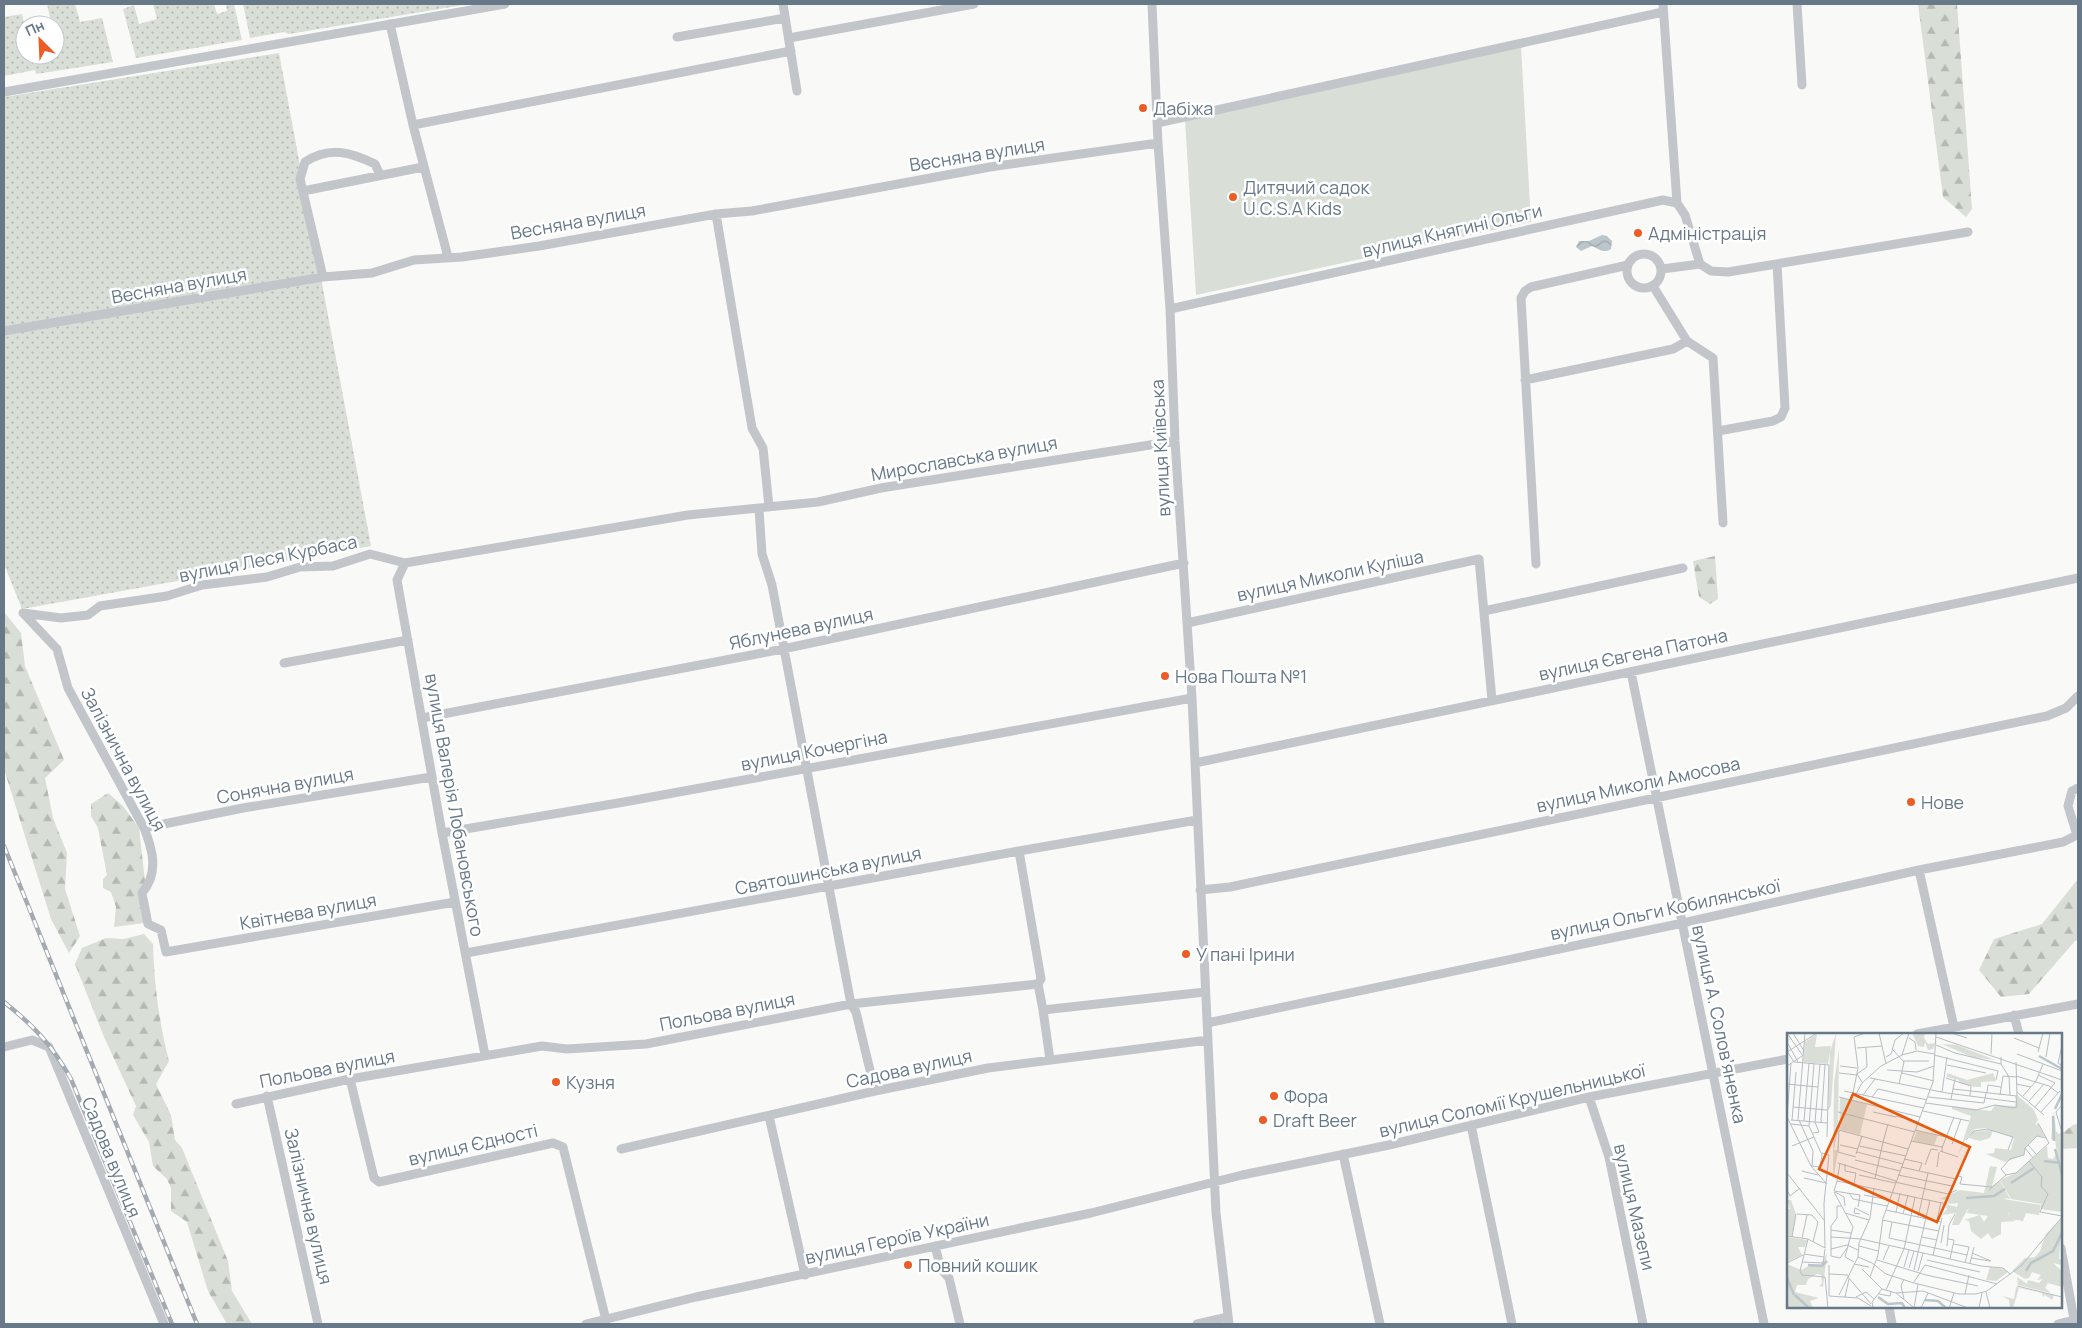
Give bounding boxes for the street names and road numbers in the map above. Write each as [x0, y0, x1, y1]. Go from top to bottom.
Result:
street label: Весняна вулиця [908, 131, 1046, 177]
street label: Весняна вулиця [509, 197, 647, 245]
street label: вулиця Княгині Ольги [1360, 198, 1544, 262]
street label: Весняна вулиця [110, 261, 248, 309]
street label: вулиця Київська [1144, 379, 1176, 517]
street label: Мирославська вулиця [869, 430, 1059, 486]
street label: вулиця Леся Курбаса [177, 529, 359, 587]
street label: вулиця Миколи Куліша [1234, 543, 1426, 607]
street label: Яблунева вулиця [727, 601, 875, 655]
street label: вулиця Євгена Патона [1536, 622, 1730, 686]
street label: вулиця Валерія Лобановського [420, 672, 490, 938]
street label: Залізнична вулиця [76, 683, 172, 835]
street label: вулиця Кочергіна [739, 724, 889, 776]
street label: вулиця Миколи Амосова [1534, 751, 1742, 817]
street label: Сонячна вулиця [215, 761, 355, 809]
street label: Святошинська вулиця [733, 840, 923, 900]
street label: вулиця Ольги Кобилянської [1548, 873, 1783, 945]
street label: Квітнева вулиця [238, 887, 378, 935]
street label: вулиця А. Соловʼяненка [1687, 922, 1753, 1126]
street label: Польова вулиця [657, 986, 797, 1036]
street label: Польова вулиця [257, 1043, 397, 1093]
street label: Садова вулиця [844, 1043, 974, 1093]
street label: вулиця Соломії Крушельницької [1376, 1057, 1648, 1142]
street label: Садова вулиця [77, 1093, 147, 1221]
street label: вулиця Єдності [406, 1117, 540, 1171]
street label: Залізнична вулиця [279, 1125, 339, 1287]
street label: вулиця Мазепи [1609, 1141, 1661, 1273]
street label: вулиця Героїв України [803, 1207, 991, 1269]

